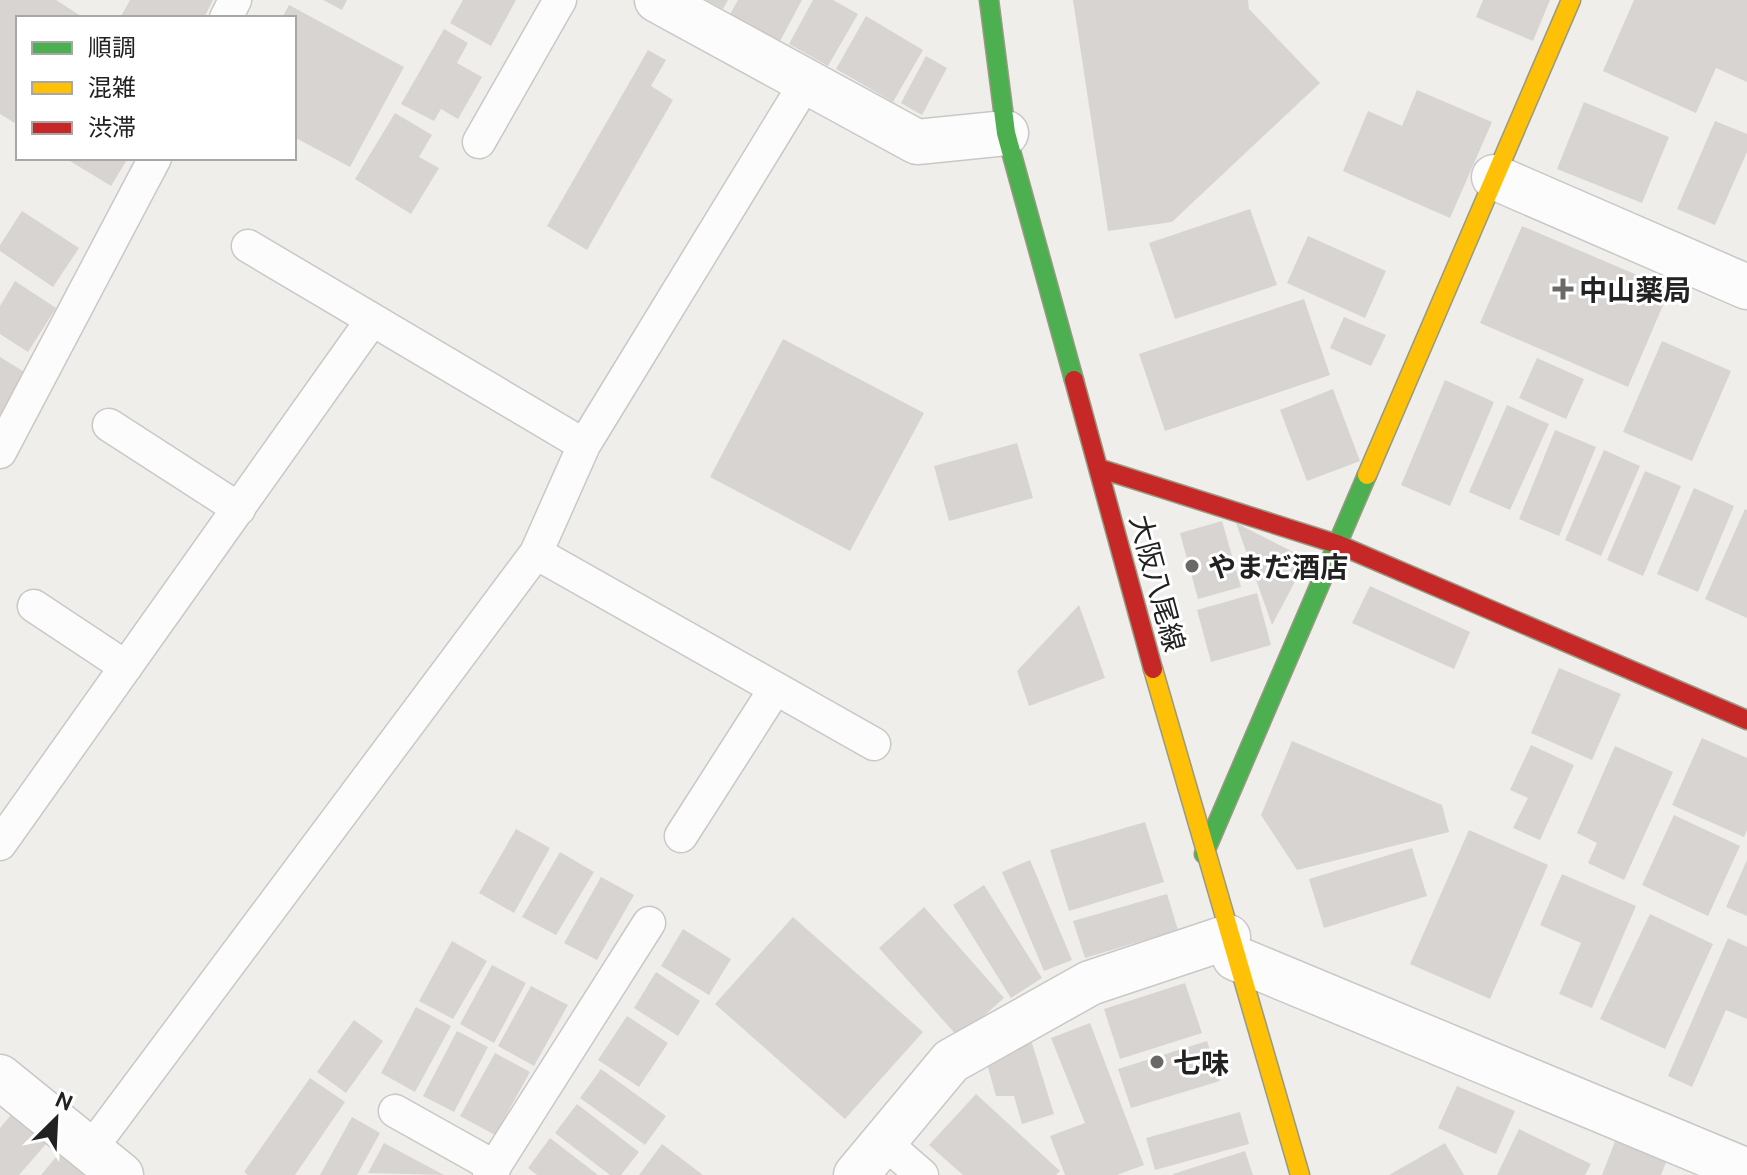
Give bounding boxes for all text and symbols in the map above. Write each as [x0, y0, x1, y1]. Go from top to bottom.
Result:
legend [16, 16, 296, 160]
text: 順調 [88, 34, 136, 61]
text: 混雑 [88, 74, 136, 101]
text: 渋滞 [88, 114, 136, 141]
place label: 中山薬局 [1579, 274, 1691, 305]
marker: 中山薬局 [1554, 280, 1572, 298]
street label: 大阪八尾線 [1125, 511, 1191, 655]
place label: やまだ酒店 [1208, 551, 1348, 582]
marker: やまだ酒店 [1183, 557, 1201, 575]
place label: 七味 [1173, 1047, 1229, 1078]
marker: 七味 [1148, 1053, 1166, 1071]
north arrow [16, 1079, 96, 1159]
text: N [52, 1086, 77, 1115]

